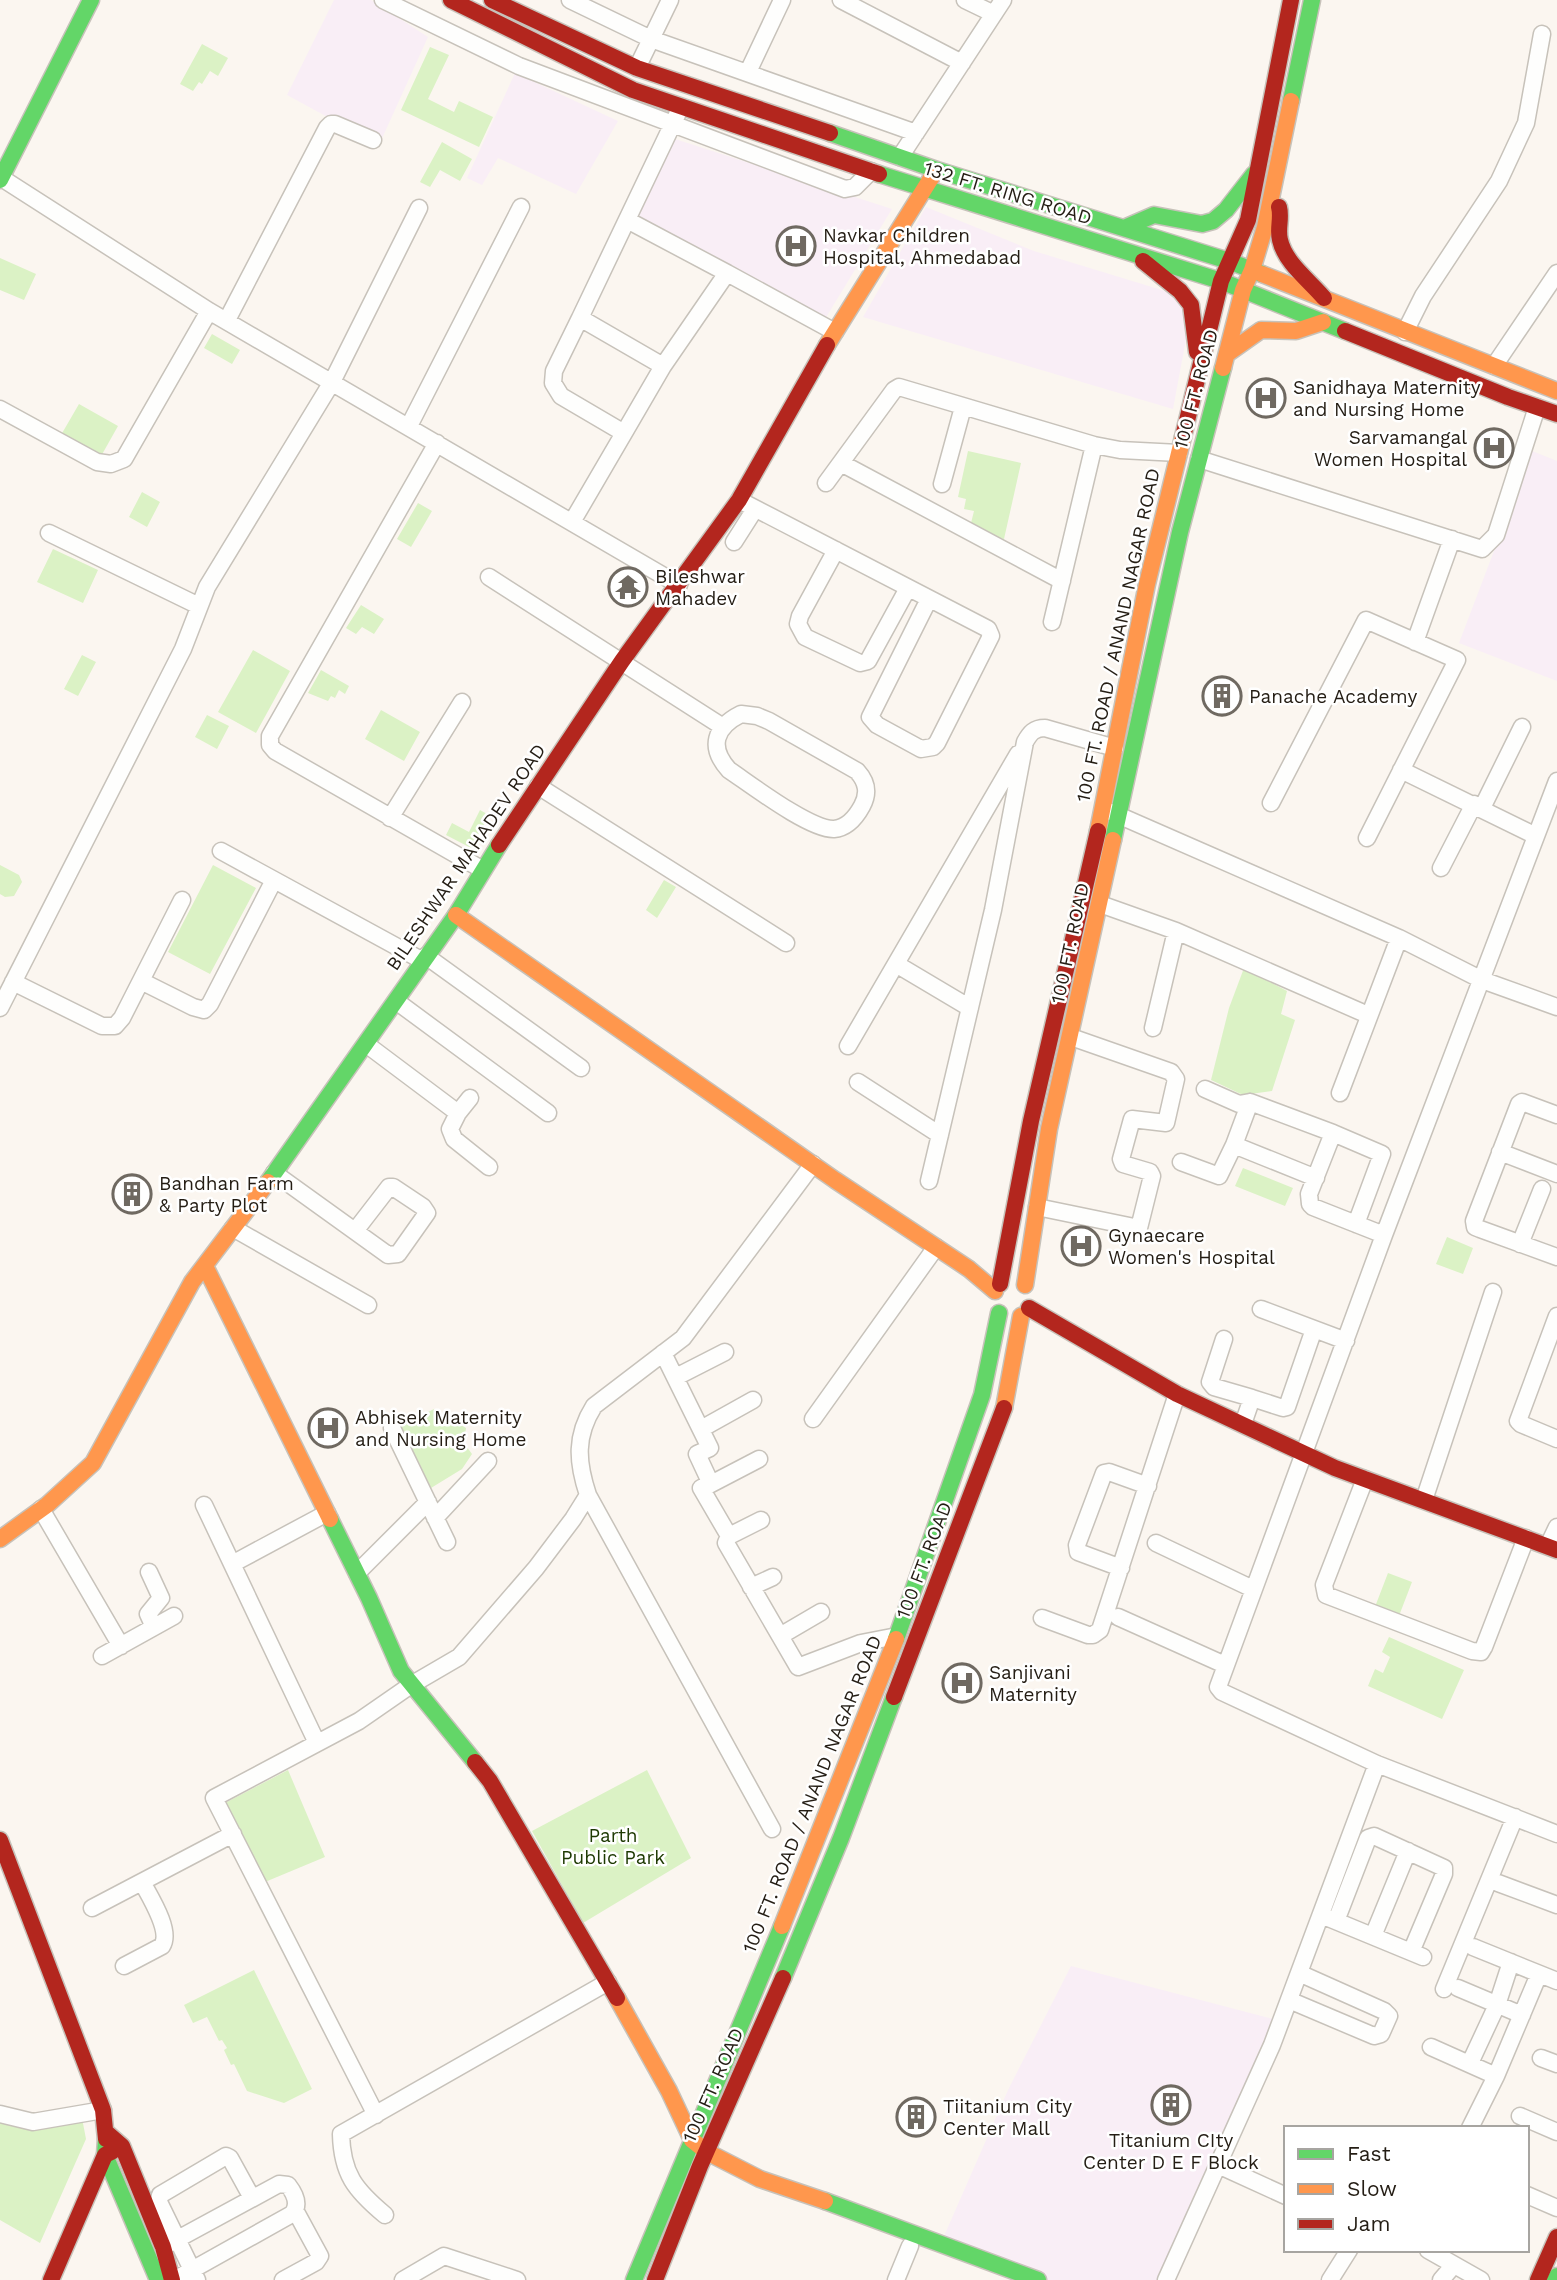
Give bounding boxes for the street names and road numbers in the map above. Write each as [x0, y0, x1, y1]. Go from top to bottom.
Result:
street label: 132 FT. RING ROAD [922, 157, 1094, 229]
street label: 100 FT. ROAD [1169, 327, 1223, 451]
street label: 100 FT. ROAD / ANAND NAGAR ROAD [1071, 466, 1165, 804]
street label: BILESHWAR MAHADEV ROAD [381, 739, 551, 975]
street label: 100 FT. ROAD [1046, 880, 1094, 1006]
street label: 100 FT. ROAD [891, 1499, 957, 1621]
street label: 100 FT. ROAD / ANAND NAGAR ROAD [738, 1632, 886, 1956]
street label: 100 FT. ROAD [677, 2024, 749, 2146]

